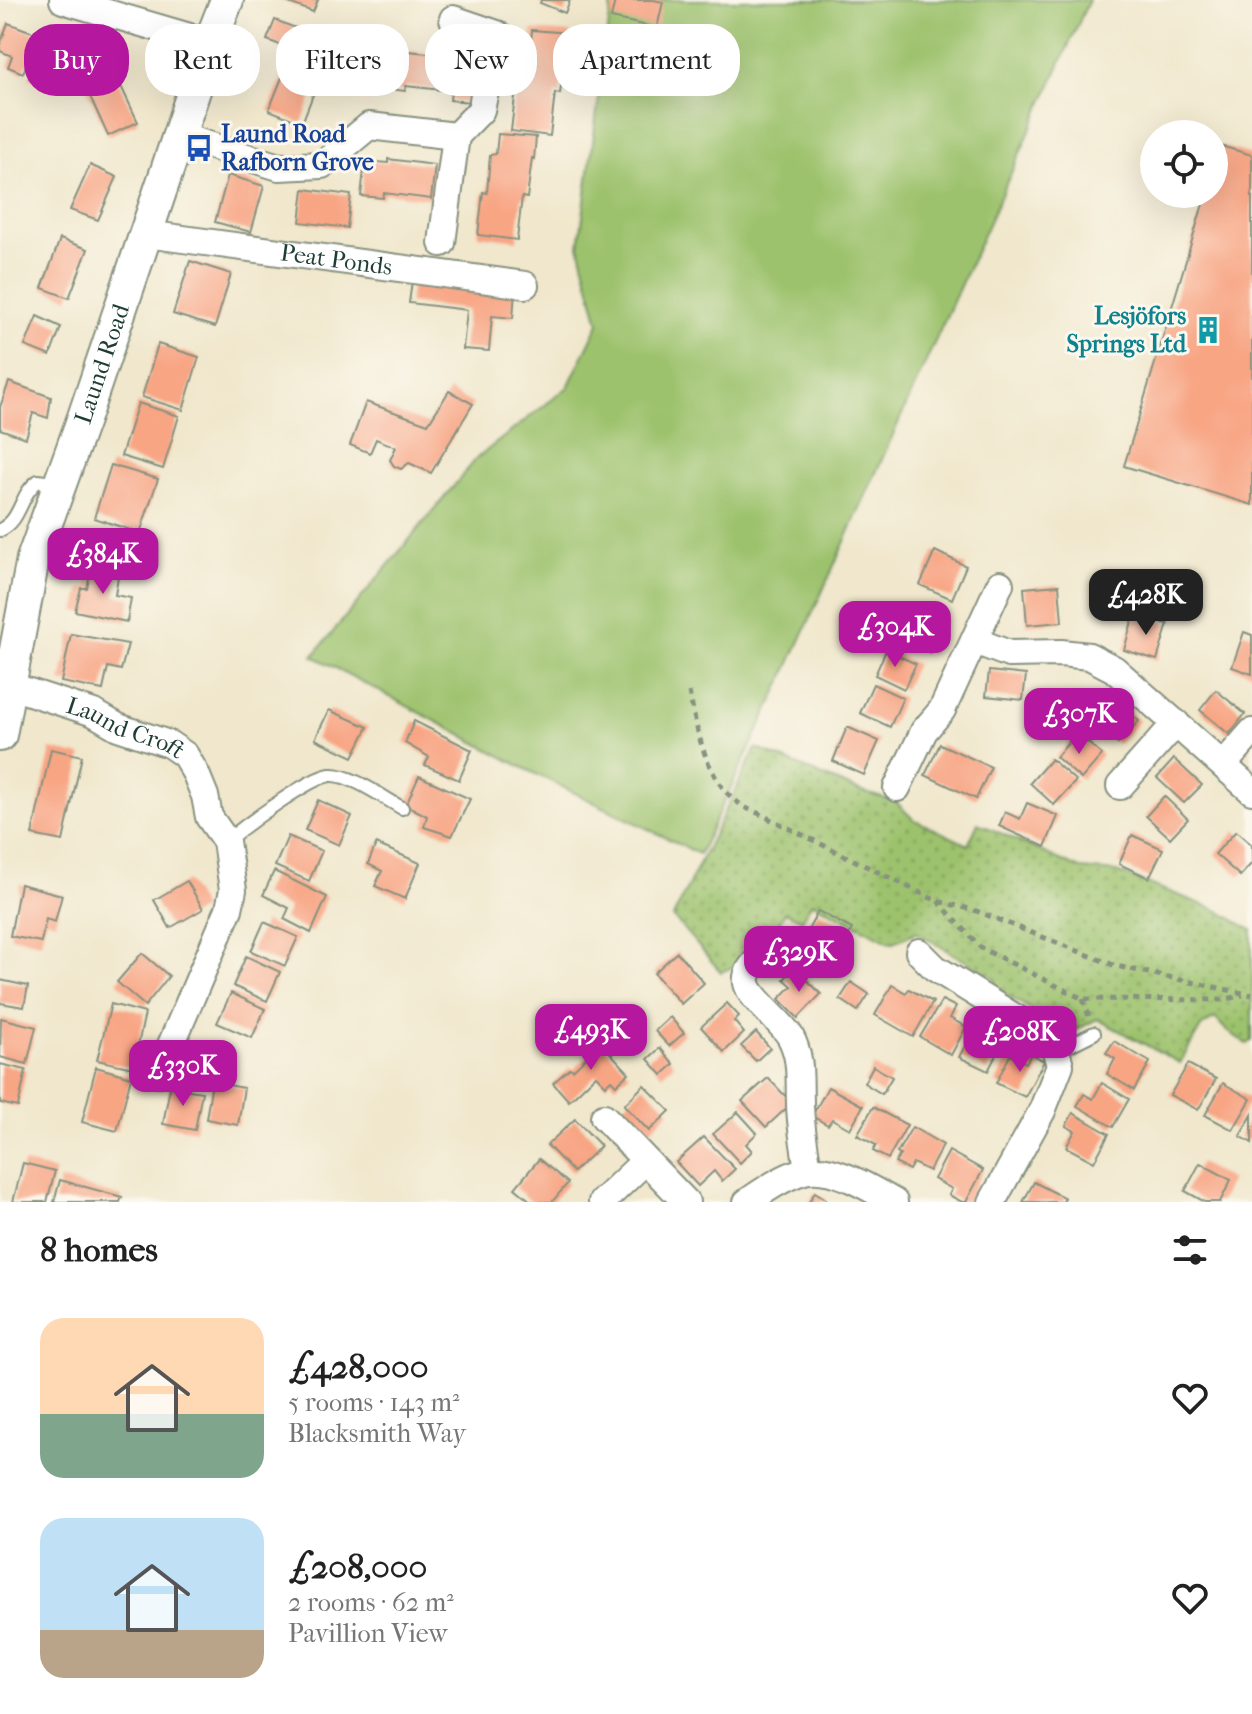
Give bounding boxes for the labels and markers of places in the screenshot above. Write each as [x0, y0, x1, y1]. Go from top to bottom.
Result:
place label: Laund Road Rafborn Grove [221, 120, 374, 176]
bus stop icon: Laund Road Rafborn Grove [184, 133, 214, 163]
place label: Lesjöfors Springs Ltd [1067, 302, 1187, 358]
building icon: Lesjöfors Springs Ltd [1193, 315, 1223, 345]
pin: £384K [47, 528, 159, 596]
pin: £428K [1090, 569, 1202, 637]
pin: £304K [839, 601, 951, 669]
pin: £307K [1023, 688, 1135, 756]
pin: £329K [743, 926, 855, 994]
pin: £493K [535, 1004, 647, 1072]
pin: £208K [964, 1006, 1076, 1074]
pin: £330K [127, 1040, 239, 1108]

